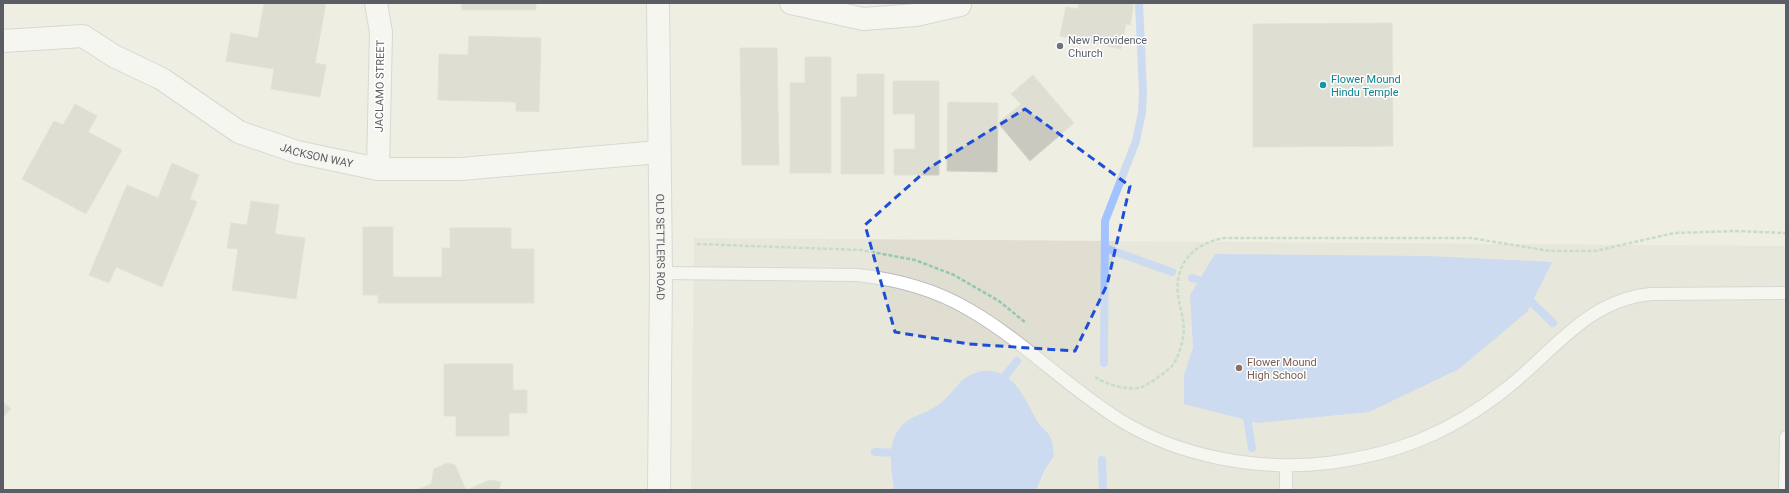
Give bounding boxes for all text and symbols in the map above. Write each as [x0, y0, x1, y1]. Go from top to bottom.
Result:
place label: New Providence Church [1068, 34, 1147, 60]
street label: JACLAMO STREET [373, 39, 387, 132]
marker: New Providence Church [1055, 41, 1065, 51]
place label: Flower Mound Hindu Temple [1331, 73, 1401, 99]
marker: Flower Mound Hindu Temple [1318, 80, 1328, 90]
street label: JACKSON WAY [278, 140, 355, 170]
street label: OLD SETTLERS ROAD [654, 194, 668, 300]
place label: Flower Mound High School [1247, 356, 1317, 382]
marker: Flower Mound High School [1234, 363, 1244, 373]

